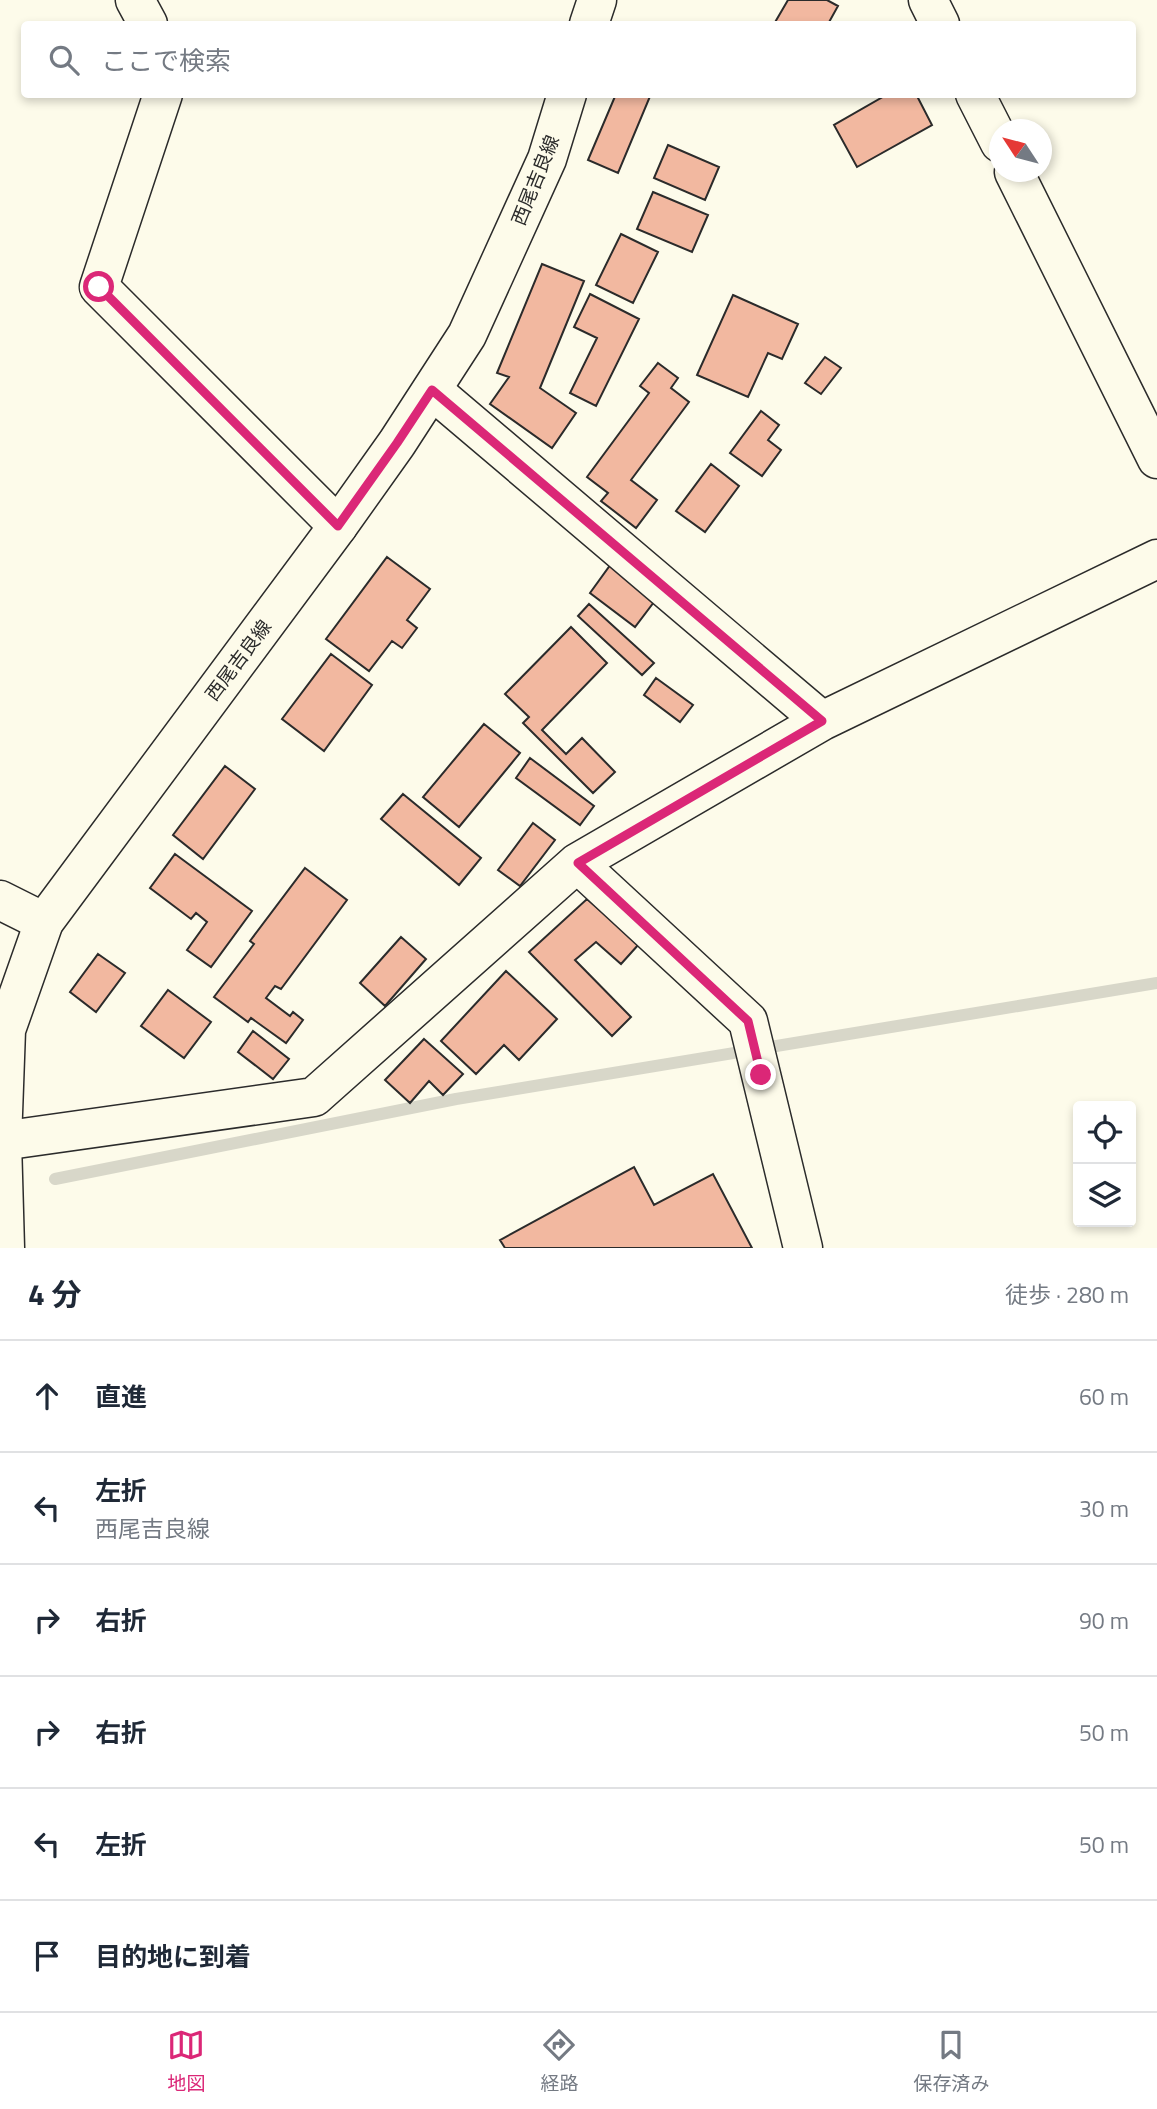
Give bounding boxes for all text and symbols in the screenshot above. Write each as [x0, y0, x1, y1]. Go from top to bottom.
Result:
search box [21, 21, 1136, 98]
icon: search [45, 41, 83, 79]
text: ここで検索 [101, 41, 231, 80]
north arrow [989, 119, 1052, 182]
street label: 西尾吉良線 [503, 130, 566, 229]
route start [83, 271, 114, 302]
street label: 西尾吉良線 [197, 613, 278, 706]
route end [745, 1059, 776, 1090]
map controls [1073, 1101, 1136, 1227]
button: locate [1073, 1101, 1136, 1164]
button: layers [1073, 1164, 1136, 1227]
text: 4 分 [28, 1271, 81, 1317]
text: 徒歩 · 280 m [1005, 1277, 1129, 1312]
icon: ahead [28, 1377, 66, 1415]
text: 直進 [95, 1377, 147, 1416]
text: 60 m [1079, 1379, 1129, 1414]
text: 左折 [95, 1471, 147, 1510]
icon: left [28, 1489, 66, 1527]
text: 30 m [1079, 1491, 1129, 1526]
text: 西尾吉良線 [95, 1511, 210, 1546]
icon: right [28, 1601, 66, 1639]
text: 右折 [95, 1601, 147, 1640]
text: 90 m [1079, 1603, 1129, 1638]
icon: right [28, 1713, 66, 1751]
text: 右折 [95, 1713, 147, 1752]
text: 50 m [1079, 1715, 1129, 1750]
icon: left [28, 1825, 66, 1863]
text: 左折 [95, 1825, 147, 1864]
text: 50 m [1079, 1827, 1129, 1862]
icon: arrive [28, 1937, 66, 1975]
text: 目的地に到着 [95, 1937, 251, 1976]
tab: 地図 [167, 2026, 206, 2097]
tab: 経路 [540, 2026, 579, 2097]
tab: 保存済み [913, 2026, 990, 2097]

